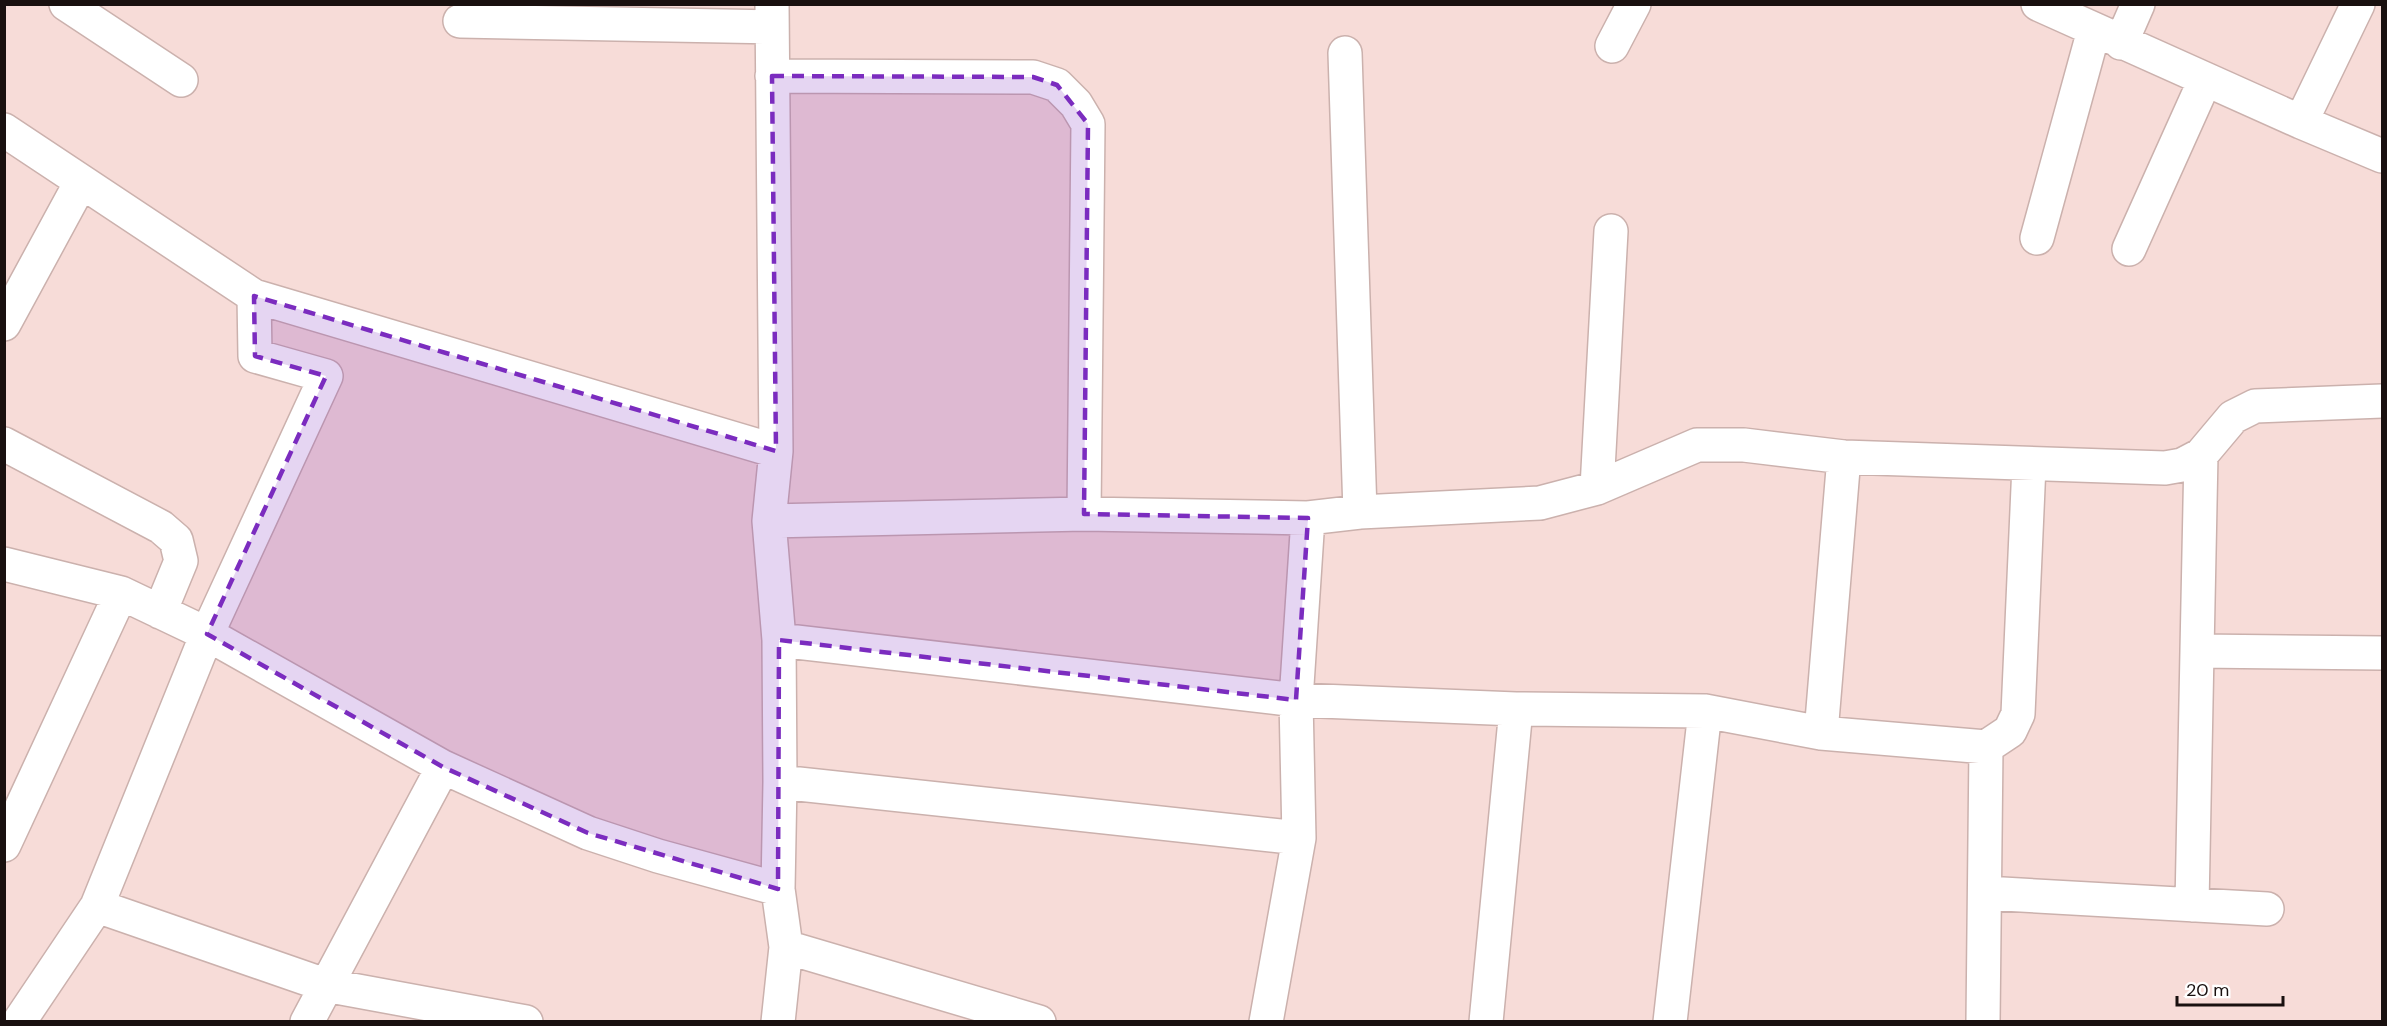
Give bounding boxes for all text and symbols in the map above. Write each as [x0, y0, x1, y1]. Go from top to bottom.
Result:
scale bar [2177, 969, 2284, 1007]
text: 20 m [2186, 978, 2229, 1002]

